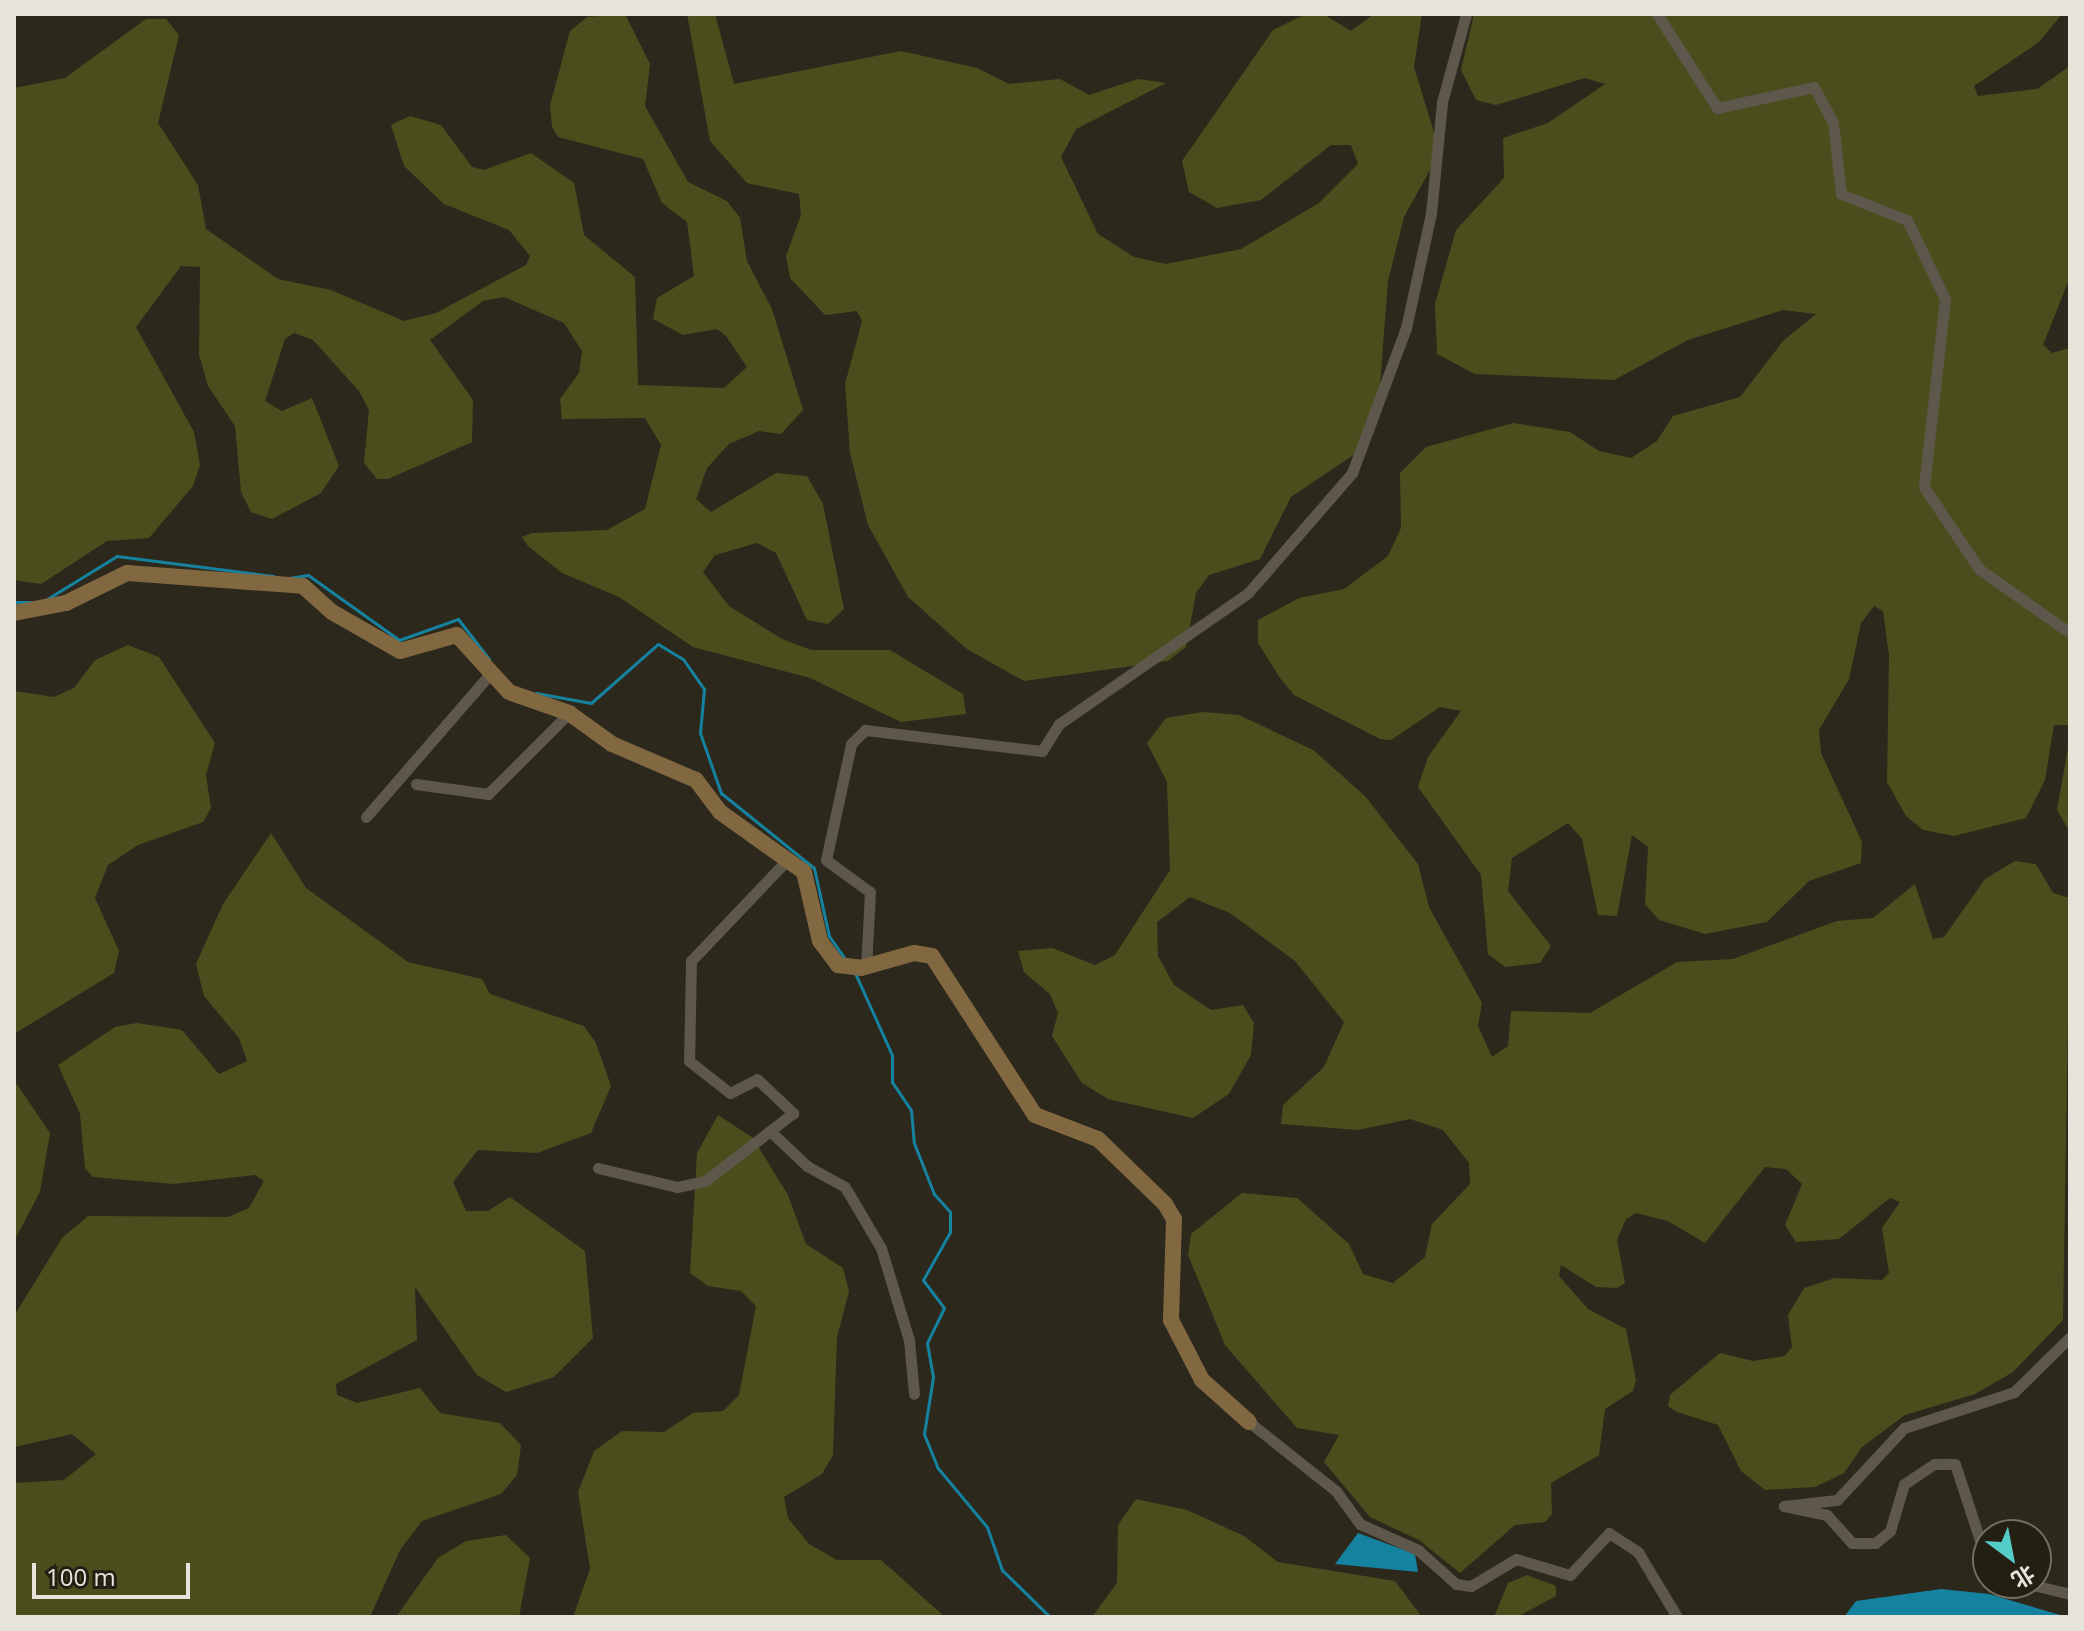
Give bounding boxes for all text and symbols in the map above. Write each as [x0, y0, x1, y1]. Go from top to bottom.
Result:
north arrow [1972, 1519, 2052, 1599]
scale bar [36, 1547, 194, 1597]
text: 北 [2006, 1559, 2041, 1596]
text: 100 m [46, 1560, 116, 1593]

